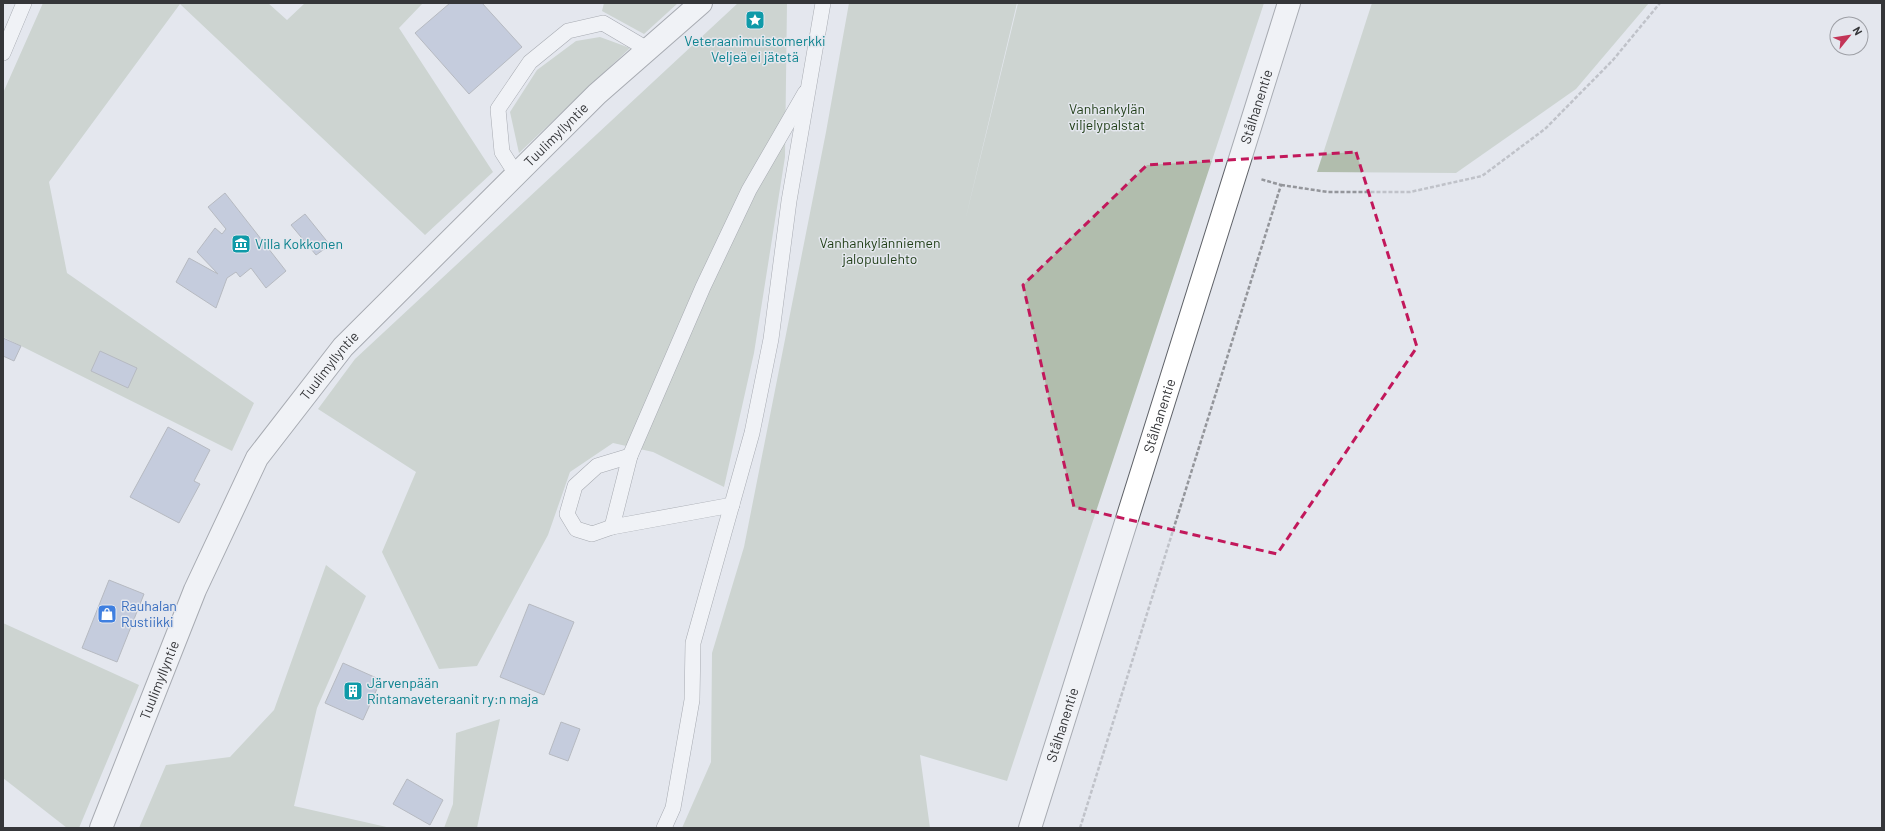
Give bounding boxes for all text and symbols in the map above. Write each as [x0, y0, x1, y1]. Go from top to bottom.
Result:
place icon: Veteraanimuistomerkki Veljeä ei jätetä [744, 9, 766, 31]
north arrow [1829, 16, 1869, 56]
text: N [1851, 24, 1866, 37]
place label: Veteraanimuistomerkki Veljeä ei jätetä [684, 32, 826, 65]
street label: Stålhanentie [1236, 67, 1276, 146]
street label: Tuulimyllyntie [520, 99, 591, 170]
park label: Vanhankylän viljelypalstat [1069, 100, 1145, 133]
museum icon: Villa Kokkonen [230, 233, 252, 255]
park label: Vanhankylänniemen jalopuulehto [820, 234, 940, 267]
place label: Villa Kokkonen [255, 235, 343, 252]
street label: Tuulimyllyntie [296, 327, 362, 403]
street label: Stålhanentie [1139, 376, 1179, 455]
place label: Rauhalan Rustiikki [121, 597, 177, 630]
shop icon: Rauhalan Rustiikki [96, 603, 118, 625]
street label: Tuulimyllyntie [136, 638, 182, 722]
place label: Järvenpään Rintamaveteraanit ry:n maja [367, 674, 538, 707]
building icon: Järvenpään Rintamaveteraanit ry:n maja [342, 680, 364, 702]
street label: Stålhanentie [1042, 686, 1082, 764]

